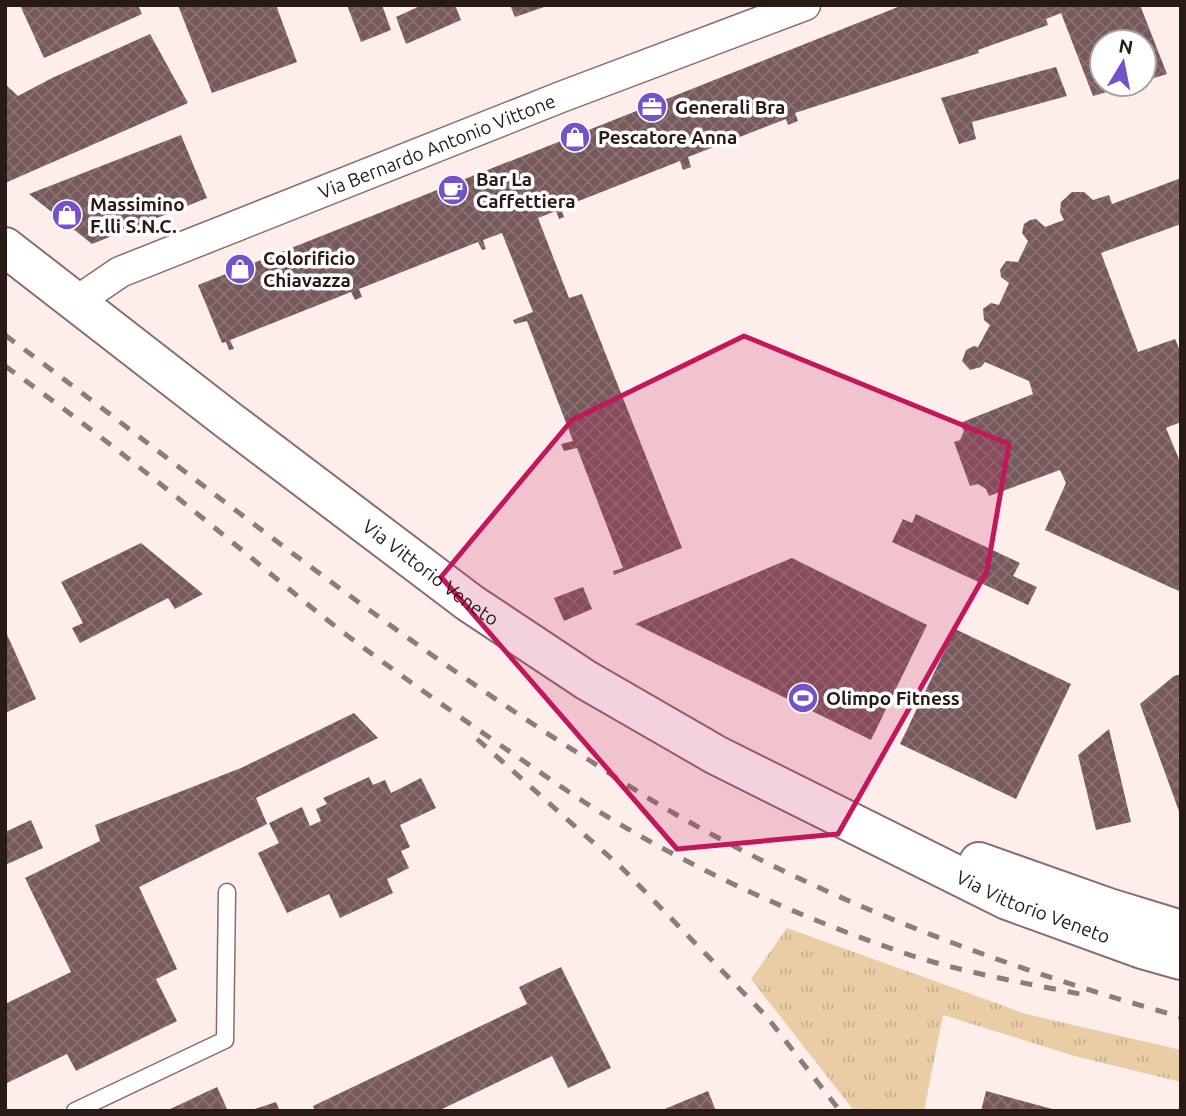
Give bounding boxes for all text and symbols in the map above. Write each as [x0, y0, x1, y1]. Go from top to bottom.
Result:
north arrow [1088, 28, 1158, 98]
text: N [1117, 34, 1135, 58]
street label: Via Bernardo Antonio Vittone [315, 89, 558, 203]
office icon: Generali Bra [635, 90, 669, 124]
place label: Generali Bra [675, 96, 785, 118]
shop icon: Pescatore Anna [558, 120, 592, 154]
place label: Pescatore Anna [598, 126, 737, 148]
place label: Bar La Caffettiera [476, 168, 576, 212]
cafe icon: Bar La Caffettiera [436, 173, 470, 207]
place label: Massimino F.lli S.N.C. [90, 193, 185, 237]
shop icon: Massimino F.lli S.N.C. [50, 198, 84, 232]
place label: Colorificio Chiavazza [263, 247, 356, 291]
shop icon: Colorificio Chiavazza [223, 252, 257, 286]
street label: Via Vittorio Veneto [358, 515, 503, 630]
sports icon: Olimpo Fitness [786, 681, 820, 715]
place label: Olimpo Fitness [826, 687, 960, 709]
street label: Via Vittorio Veneto [953, 866, 1113, 947]

